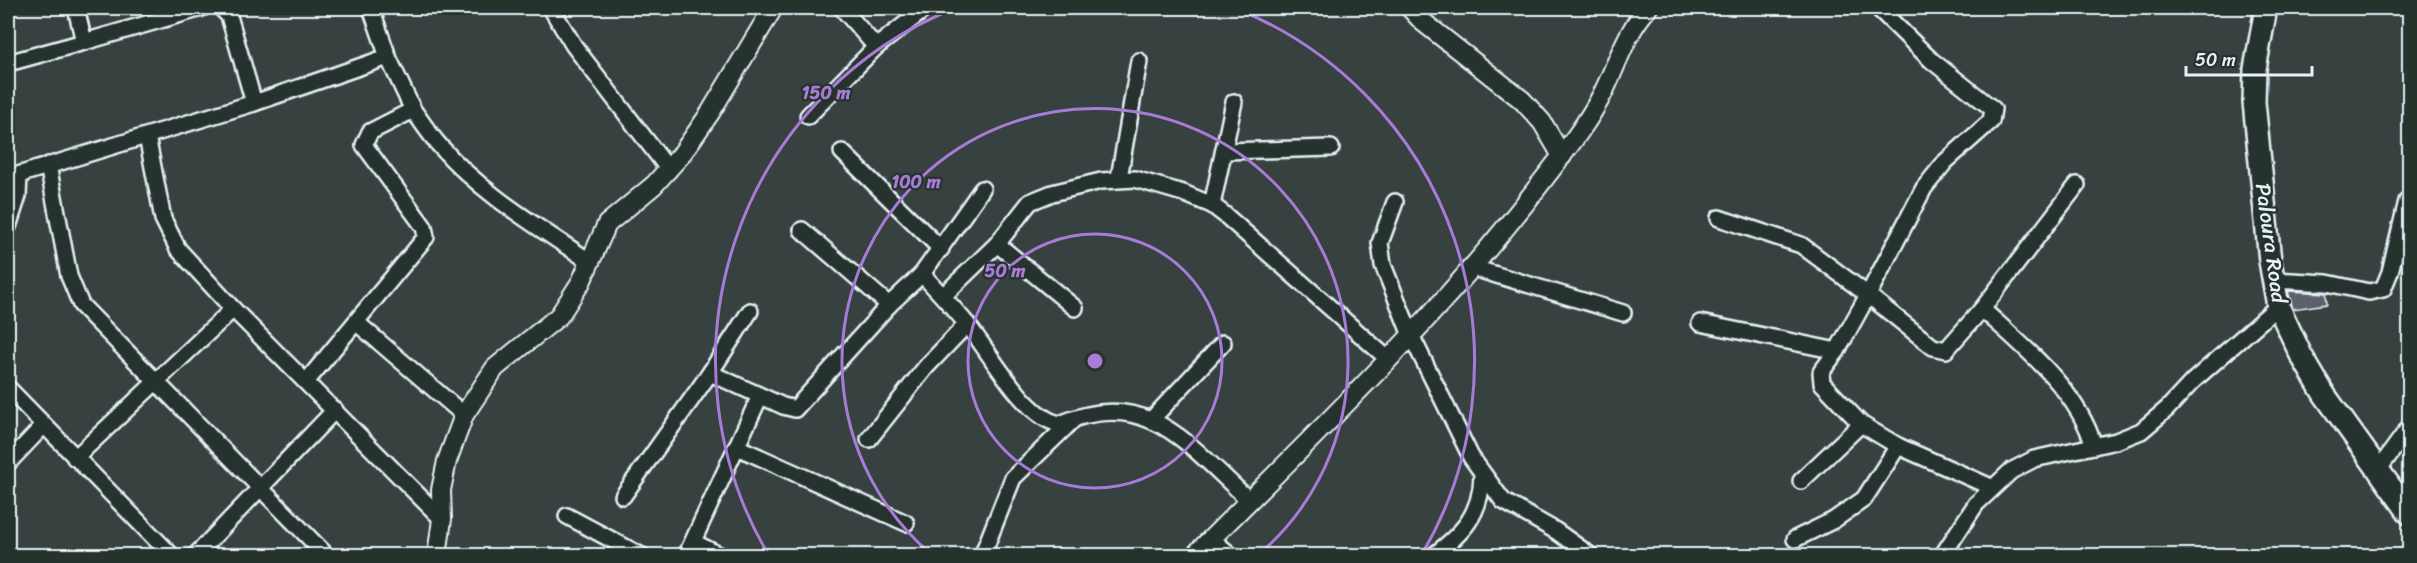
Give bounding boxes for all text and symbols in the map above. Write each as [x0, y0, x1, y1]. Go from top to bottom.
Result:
scale bar [2186, 39, 2312, 77]
text: 50 m [2195, 44, 2236, 76]
text: 150 m [802, 77, 850, 109]
text: 100 m [892, 166, 941, 198]
street label: Paloura Road [2244, 181, 2298, 307]
text: 50 m [985, 255, 1026, 287]
centre of rings [1085, 351, 1105, 371]

